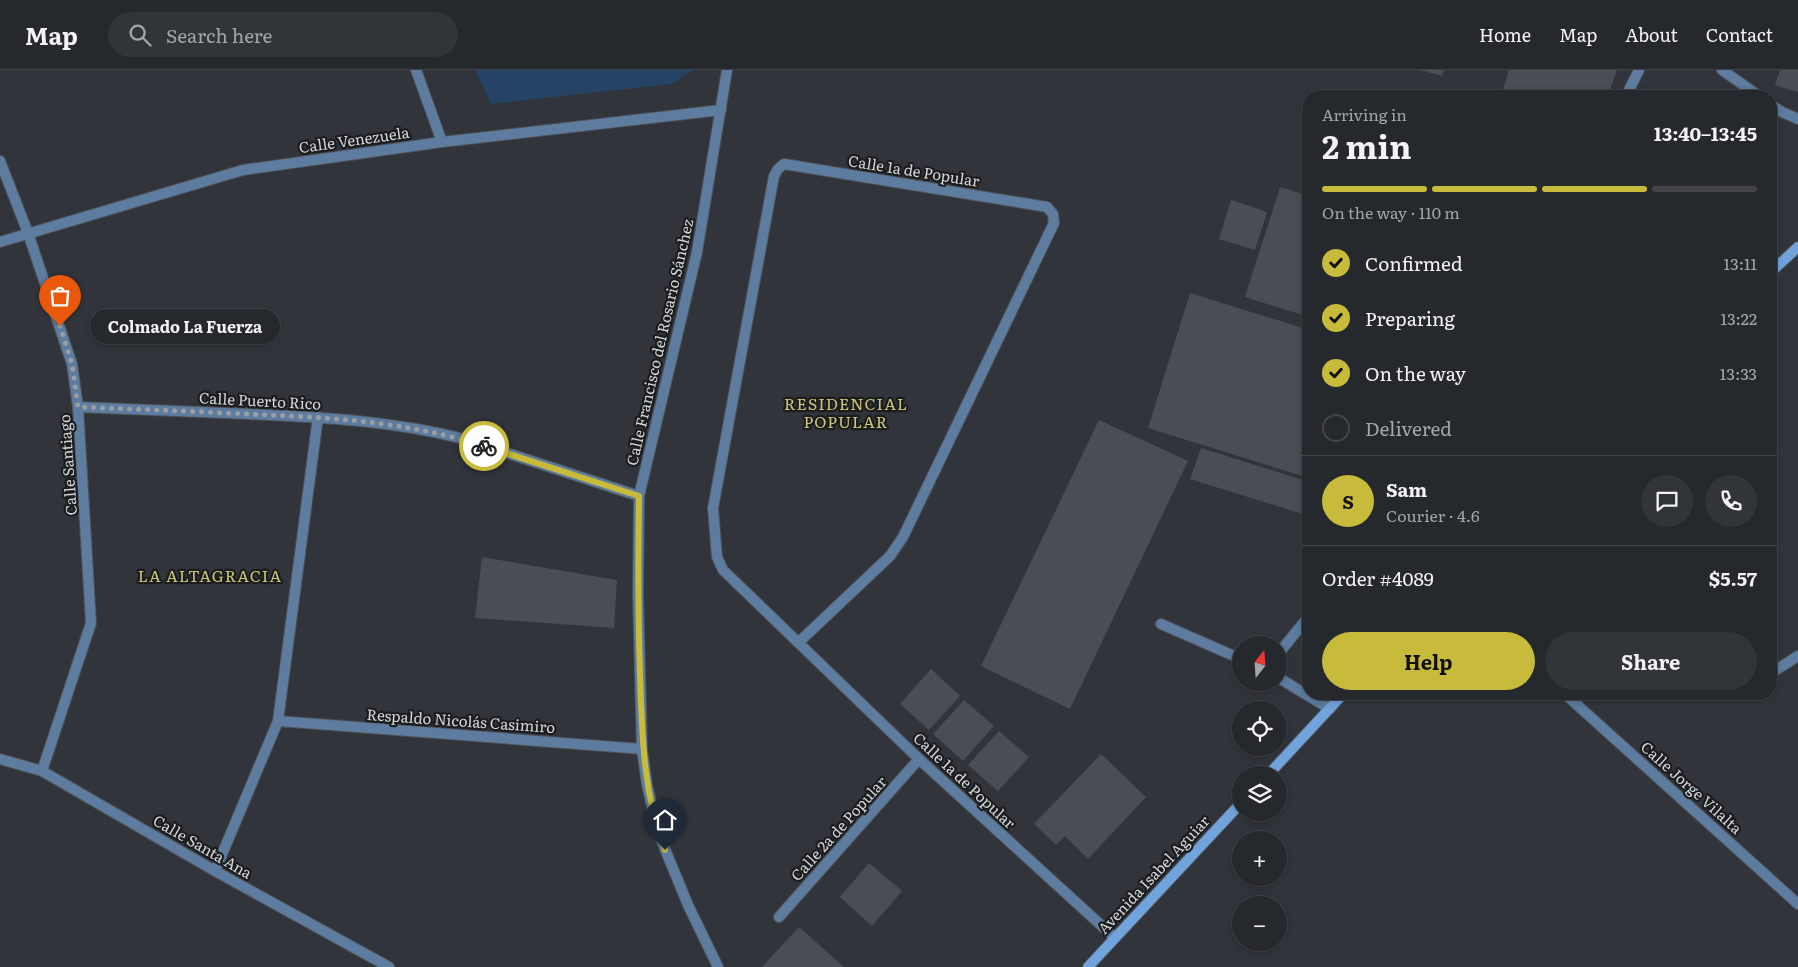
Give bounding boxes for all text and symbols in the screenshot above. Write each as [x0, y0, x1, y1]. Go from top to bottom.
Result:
search box [108, 12, 458, 57]
text: Map [25, 17, 78, 52]
icon: search [126, 21, 154, 49]
text: Search here [166, 21, 272, 49]
text: Home [1479, 21, 1531, 48]
text: Map [1559, 21, 1597, 48]
text: About [1625, 21, 1678, 48]
text: Contact [1706, 21, 1773, 48]
text: Arriving in [1322, 102, 1407, 126]
text: 13:40–13:45 [1654, 119, 1757, 147]
street label: Calle Venezuela [297, 120, 412, 158]
text: 2 min [1322, 121, 1411, 169]
street label: Calle 1a de Popular [847, 148, 981, 192]
text: On the way · 110 m [1322, 200, 1460, 224]
street label: Calle Francisco del Rosario Sánchez [619, 216, 699, 468]
icon: check [1322, 249, 1350, 277]
text: Confirmed [1365, 249, 1463, 277]
text: 13:11 [1723, 251, 1757, 275]
pin [39, 275, 81, 326]
icon: bag [46, 282, 74, 310]
icon: check [1322, 304, 1350, 332]
text: Preparing [1365, 304, 1455, 332]
text: 13:22 [1720, 306, 1757, 330]
callout: Colmado La Fuerza [90, 308, 280, 344]
text: Colmado La Fuerza [108, 314, 262, 338]
icon: check [1322, 359, 1350, 387]
text: On the way [1365, 359, 1466, 387]
text: 13:33 [1720, 361, 1757, 385]
street label: Calle Puerto Rico [198, 385, 322, 415]
district label: RESIDENCIAL POPULAR [784, 391, 908, 433]
street label: Calle Santiago [52, 413, 82, 516]
text: Delivered [1365, 414, 1452, 442]
courier [459, 421, 509, 471]
icon: bike [470, 432, 498, 460]
text: Sam [1386, 475, 1427, 503]
button: chat [1641, 475, 1693, 527]
button: phone [1705, 475, 1757, 527]
text: S [1342, 487, 1354, 515]
text: Courier · 4.6 [1386, 503, 1480, 527]
district label: LA ALTAGRACIA [138, 563, 282, 587]
text: Order #4089 [1322, 564, 1434, 592]
text: $5.57 [1709, 564, 1757, 592]
button: Help [1322, 632, 1535, 690]
button: Share [1545, 632, 1757, 690]
north arrow [1232, 636, 1288, 691]
map controls [1232, 636, 1287, 951]
button: locate [1232, 701, 1287, 756]
street label: Respaldo Nicolás Casimiro [366, 702, 556, 738]
street label: Calle 1a de Popular [909, 726, 1021, 834]
street label: Calle Jorge Vilalta [1636, 735, 1748, 839]
button: layers [1232, 766, 1287, 821]
street label: Calle 2a de Popular [785, 771, 891, 885]
pin [644, 799, 686, 850]
icon: home [651, 806, 679, 834]
street label: Calle Santa Ana [149, 808, 258, 884]
street label: Avenida Isabel Aguiar [1092, 809, 1214, 939]
button: + [1232, 831, 1287, 886]
button: − [1232, 896, 1287, 951]

